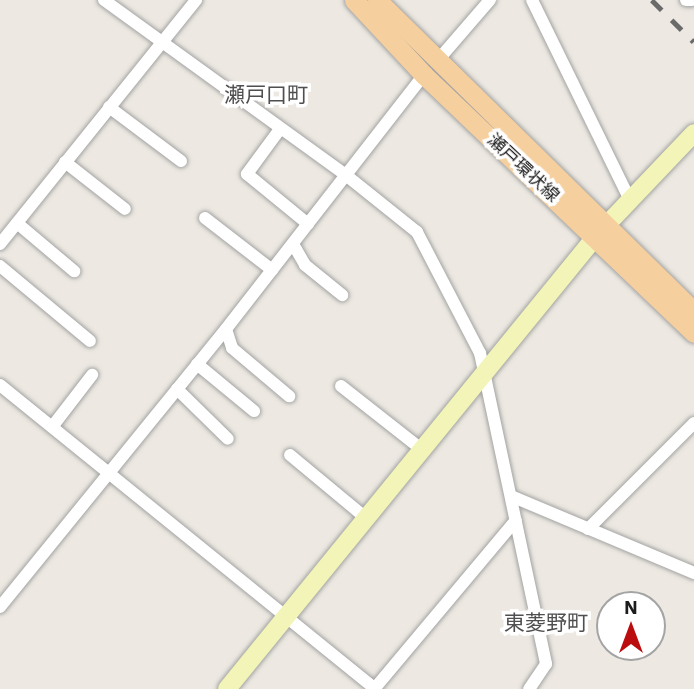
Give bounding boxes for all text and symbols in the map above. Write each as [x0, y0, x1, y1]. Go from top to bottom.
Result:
district label: 瀬戸口町 [224, 81, 308, 107]
street label: 瀬戸環状線 [483, 129, 563, 207]
north arrow [596, 591, 666, 661]
text: N [624, 595, 638, 619]
district label: 東菱野町 [504, 609, 588, 635]

